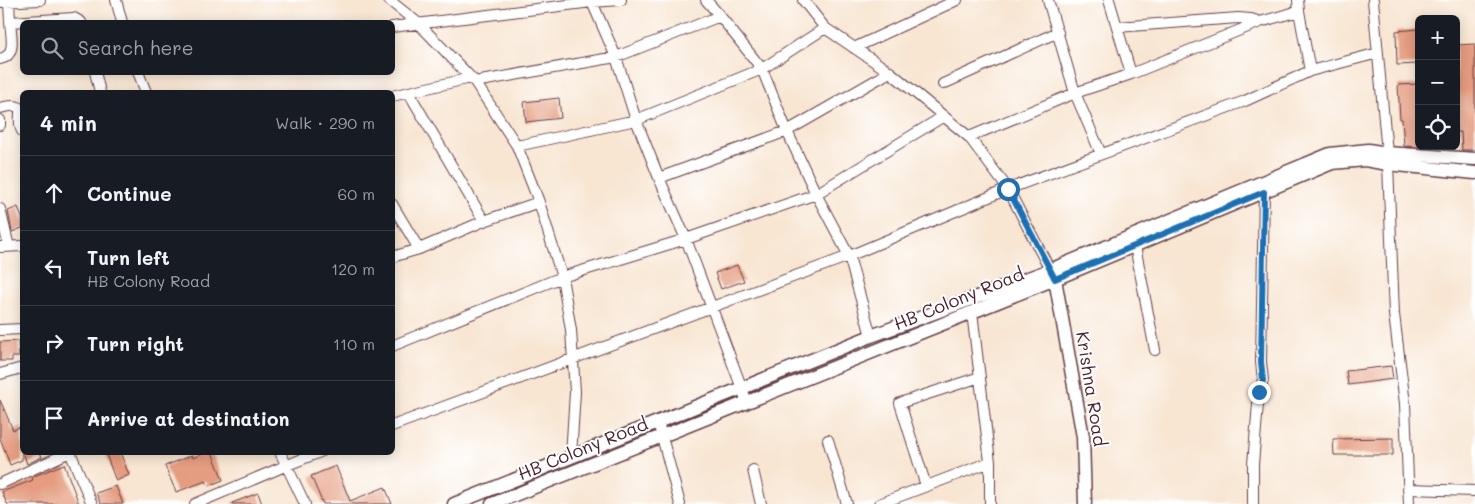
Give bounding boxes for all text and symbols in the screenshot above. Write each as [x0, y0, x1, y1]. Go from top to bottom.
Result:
map controls [1415, 15, 1460, 150]
button: + [1415, 15, 1460, 60]
search box [20, 20, 395, 75]
icon: search [38, 34, 66, 62]
text: Search here [78, 35, 194, 60]
button: − [1415, 60, 1460, 105]
button: locate [1415, 105, 1460, 150]
text: 4 min [40, 109, 97, 136]
text: Walk · 290 m [275, 112, 375, 133]
route start [997, 178, 1020, 201]
icon: ahead [40, 179, 68, 207]
text: Continue [87, 181, 172, 206]
text: 60 m [338, 183, 375, 204]
text: Turn left [87, 245, 170, 270]
icon: left [40, 254, 68, 282]
text: 120 m [331, 258, 375, 279]
street label: HB Colony Road [890, 261, 1027, 335]
text: HB Colony Road [87, 270, 210, 291]
icon: right [40, 329, 68, 357]
street label: Krishna Road [1071, 330, 1113, 448]
text: Turn right [87, 331, 184, 356]
text: 110 m [333, 333, 375, 354]
route end [1248, 381, 1271, 404]
icon: arrive [40, 404, 68, 432]
text: Arrive at destination [87, 406, 290, 431]
street label: HB Colony Road [514, 411, 651, 485]

